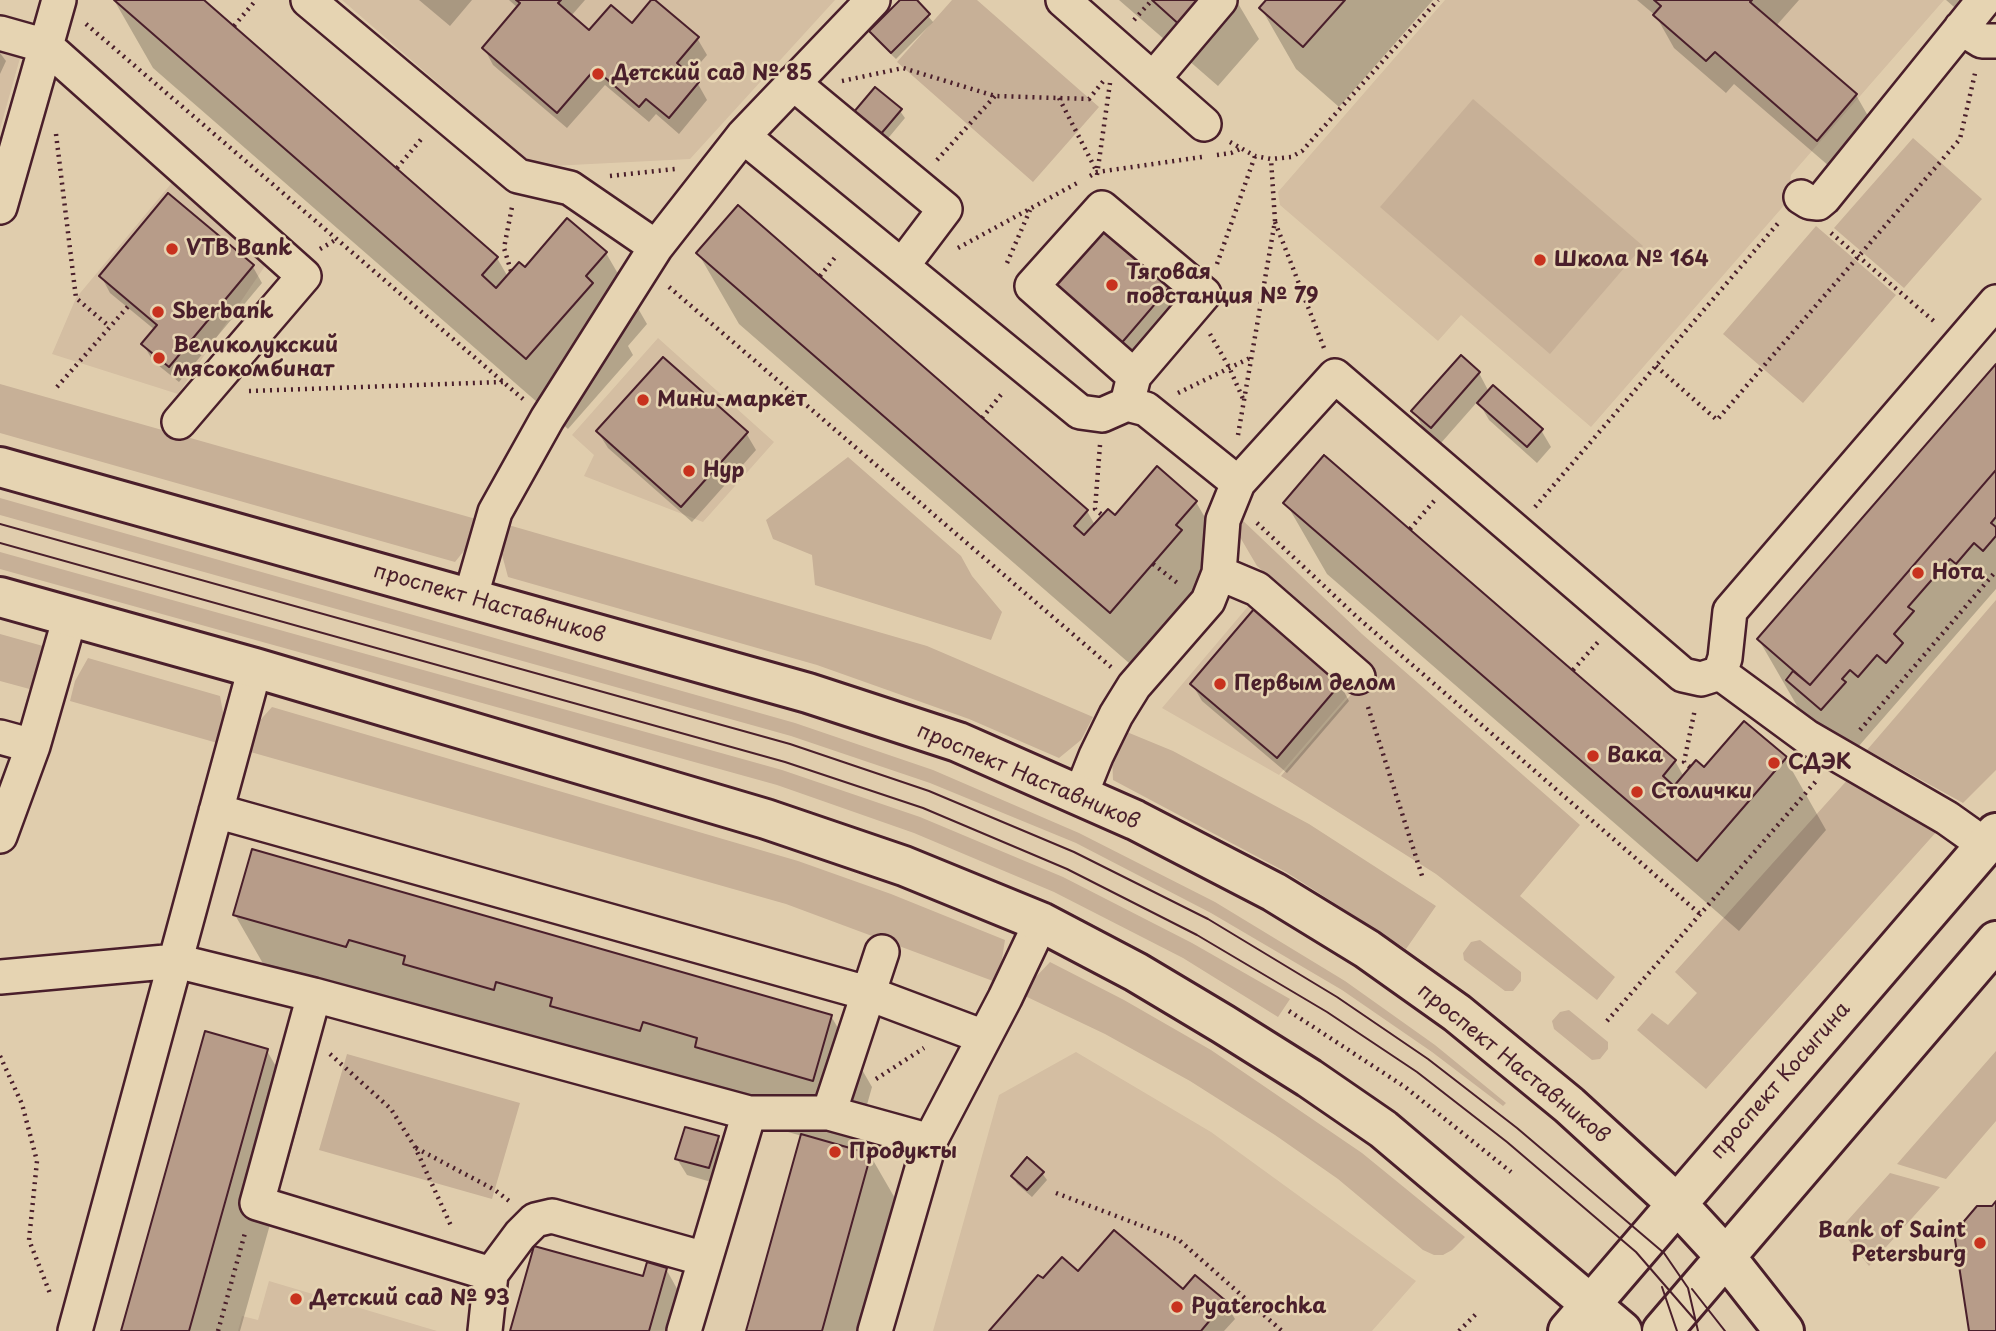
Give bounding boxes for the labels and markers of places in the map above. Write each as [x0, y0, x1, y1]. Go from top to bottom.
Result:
place label: Детский сад № 85 [612, 61, 812, 87]
marker: Детский сад № 85 [590, 66, 606, 82]
place label: VTB Bank [186, 236, 292, 262]
marker: VTB Bank [164, 241, 180, 257]
place label: Школа № 164 [1554, 247, 1709, 273]
marker: Школа № 164 [1532, 252, 1548, 268]
place label: Тяговая подстанция № 79 [1126, 260, 1319, 310]
marker: Тяговая подстанция № 79 [1104, 277, 1120, 293]
place label: Sberbank [172, 299, 274, 325]
marker: Sberbank [150, 304, 166, 320]
place label: Великолукский мясокомбинат [173, 333, 338, 383]
marker: Великолукский мясокомбинат [151, 350, 167, 366]
place label: Мини-маркет [657, 387, 807, 413]
marker: Мини-маркет [635, 392, 651, 408]
place label: Нур [703, 458, 745, 484]
marker: Нур [681, 463, 697, 479]
place label: Нота [1932, 560, 1985, 586]
marker: Нота [1910, 565, 1926, 581]
place label: Первым делом [1234, 671, 1396, 697]
marker: Первым делом [1212, 676, 1228, 692]
place label: Вака [1607, 743, 1663, 769]
marker: Вака [1585, 748, 1601, 764]
place label: СДЭК [1788, 750, 1852, 776]
marker: СДЭК [1766, 755, 1782, 771]
place label: Столички [1651, 779, 1752, 805]
marker: Столички [1629, 784, 1645, 800]
place label: Продукты [849, 1139, 957, 1165]
marker: Продукты [827, 1144, 843, 1160]
place label: Bank of Saint Petersburg [1818, 1218, 1966, 1268]
marker: Bank of Saint Petersburg [1972, 1235, 1988, 1251]
place label: Детский сад № 93 [310, 1286, 510, 1312]
marker: Детский сад № 93 [288, 1291, 304, 1307]
place label: Pyaterochka [1191, 1294, 1326, 1320]
marker: Pyaterochka [1169, 1299, 1185, 1315]

